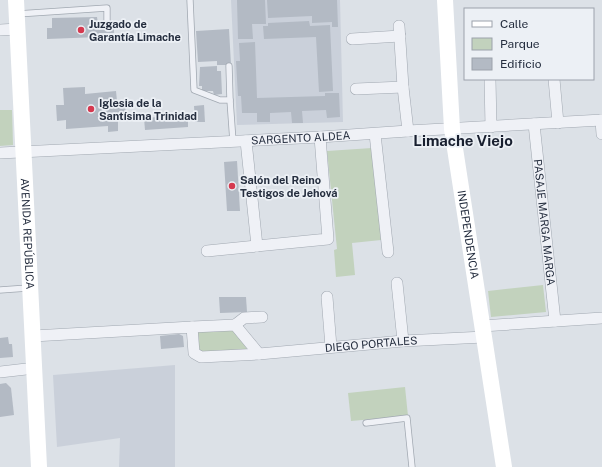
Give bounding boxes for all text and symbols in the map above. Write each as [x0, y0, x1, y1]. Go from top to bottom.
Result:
legend [464, 8, 594, 80]
text: Calle [500, 17, 529, 31]
place label: Juzgado de Garantía Limache [89, 18, 181, 43]
marker: Juzgado de Garantía Limache [76, 25, 86, 35]
text: Parque [500, 37, 540, 51]
text: Edificio [500, 57, 542, 71]
place label: Iglesia de la Santísima Trinidad [99, 97, 197, 122]
marker: Iglesia de la Santísima Trinidad [86, 104, 96, 114]
street label: SARGENTO ALDEA [251, 129, 351, 146]
district label: Limache Viejo [413, 132, 513, 149]
street label: PASAJE MARGA MARGA [532, 159, 557, 287]
place label: Salón del Reino Testigos de Jehová [240, 174, 337, 199]
street label: AVENIDA REPÚBLICA [19, 178, 36, 290]
marker: Salón del Reino Testigos de Jehová [227, 181, 237, 191]
street label: INDEPENDENCIA [456, 189, 481, 280]
street label: DIEGO PORTALES [324, 334, 418, 354]

